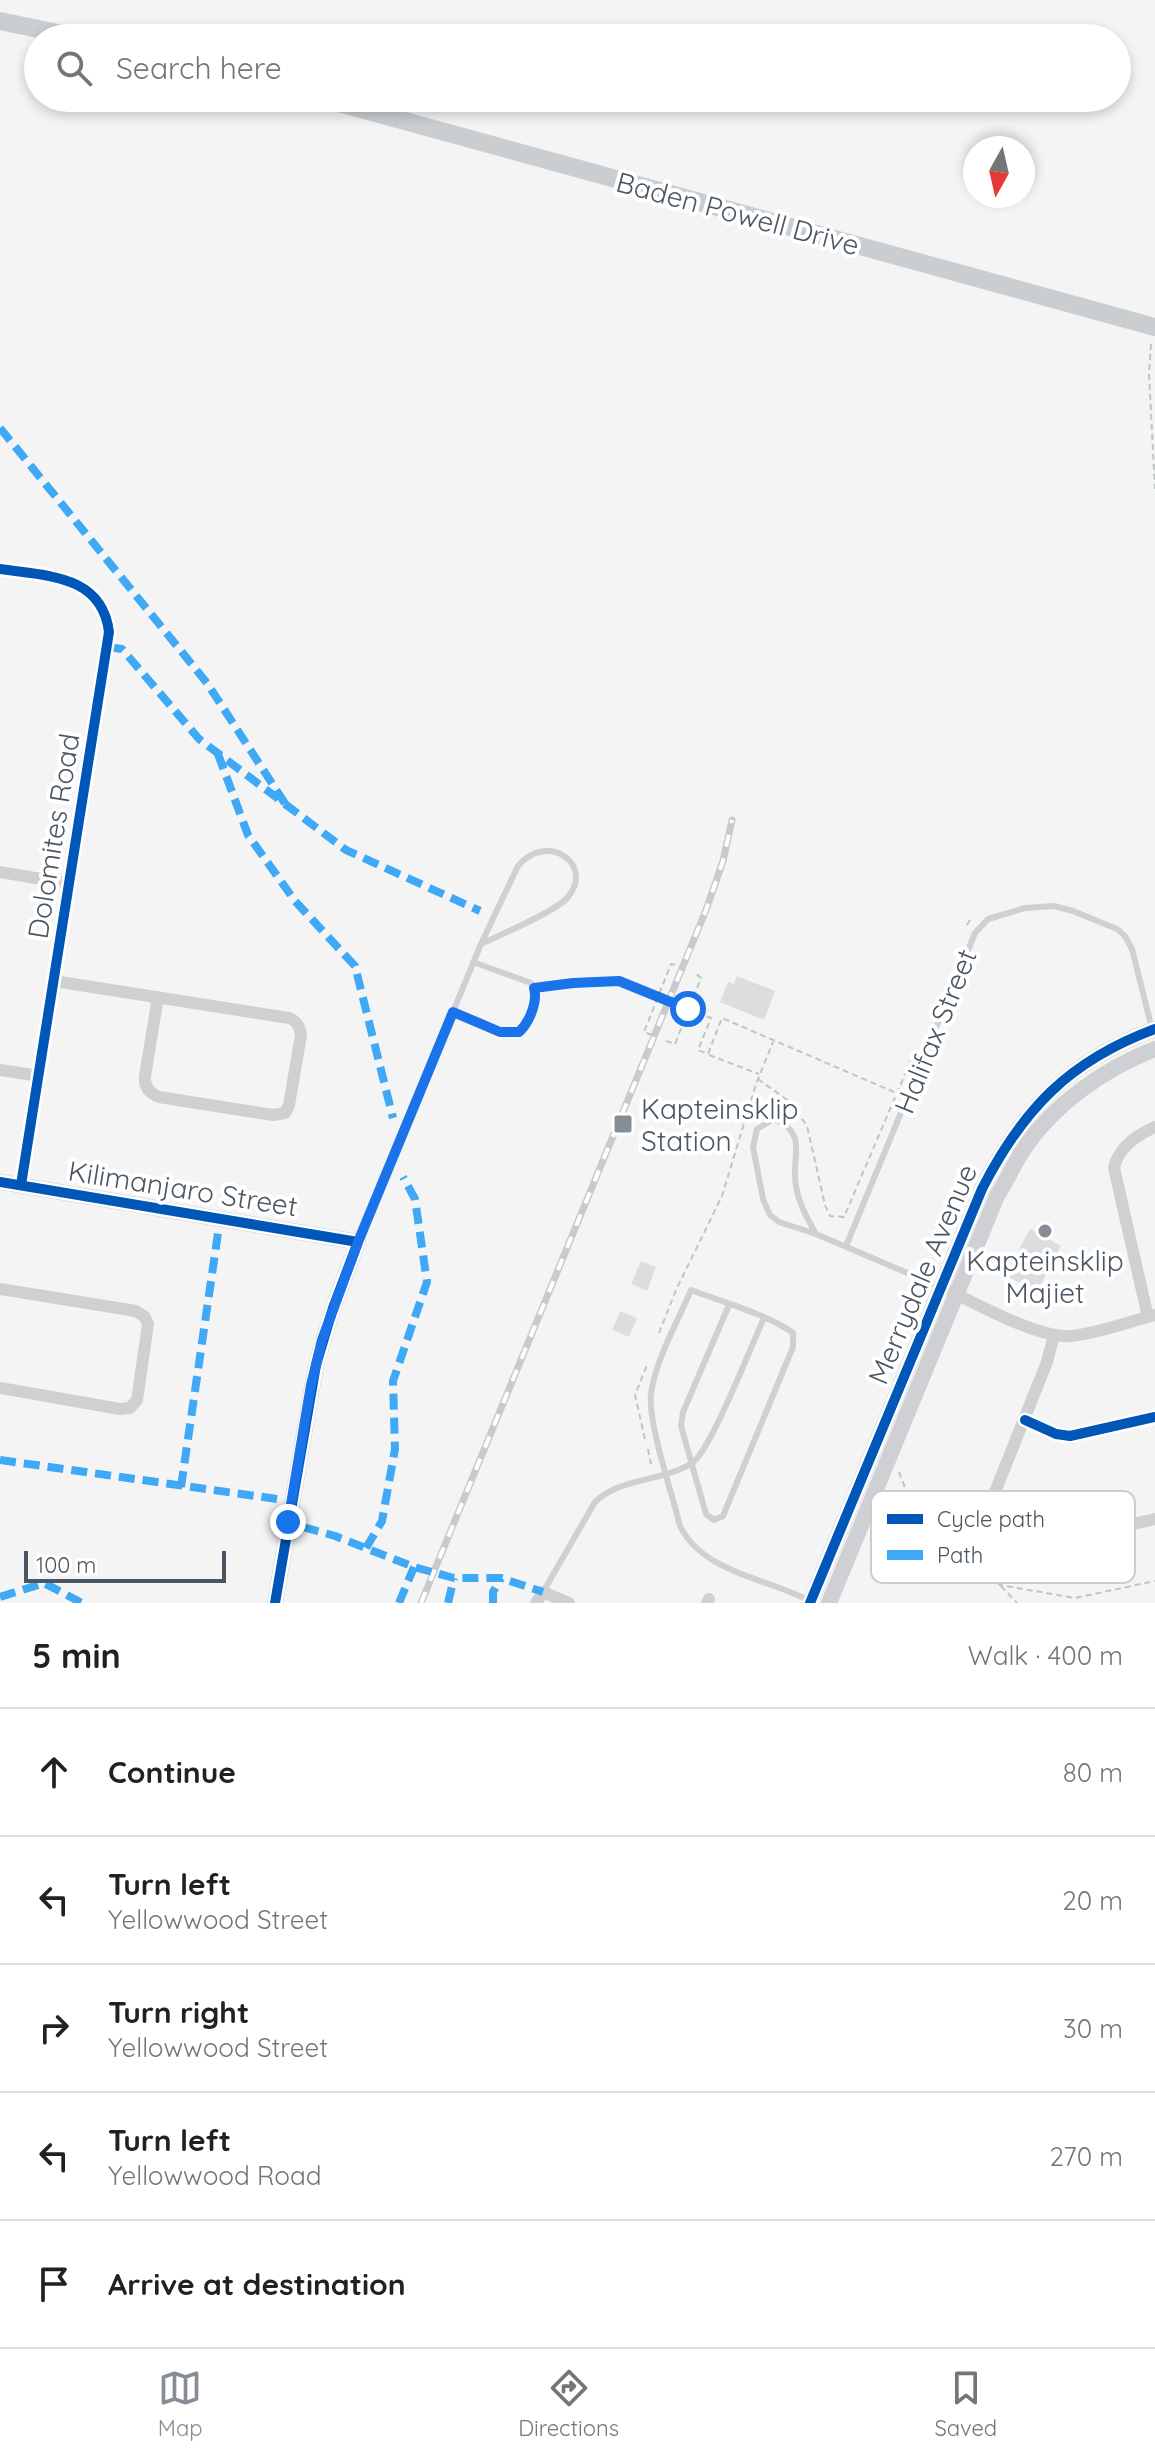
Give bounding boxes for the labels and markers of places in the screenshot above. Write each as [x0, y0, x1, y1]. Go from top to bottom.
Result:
place label: Kapteinsklip Station [641, 1091, 799, 1158]
marker: Kapteinsklip Station [612, 1113, 634, 1135]
marker: Kapteinsklip Majiet [1036, 1222, 1054, 1240]
place label: Kapteinsklip Majiet [966, 1243, 1124, 1310]

